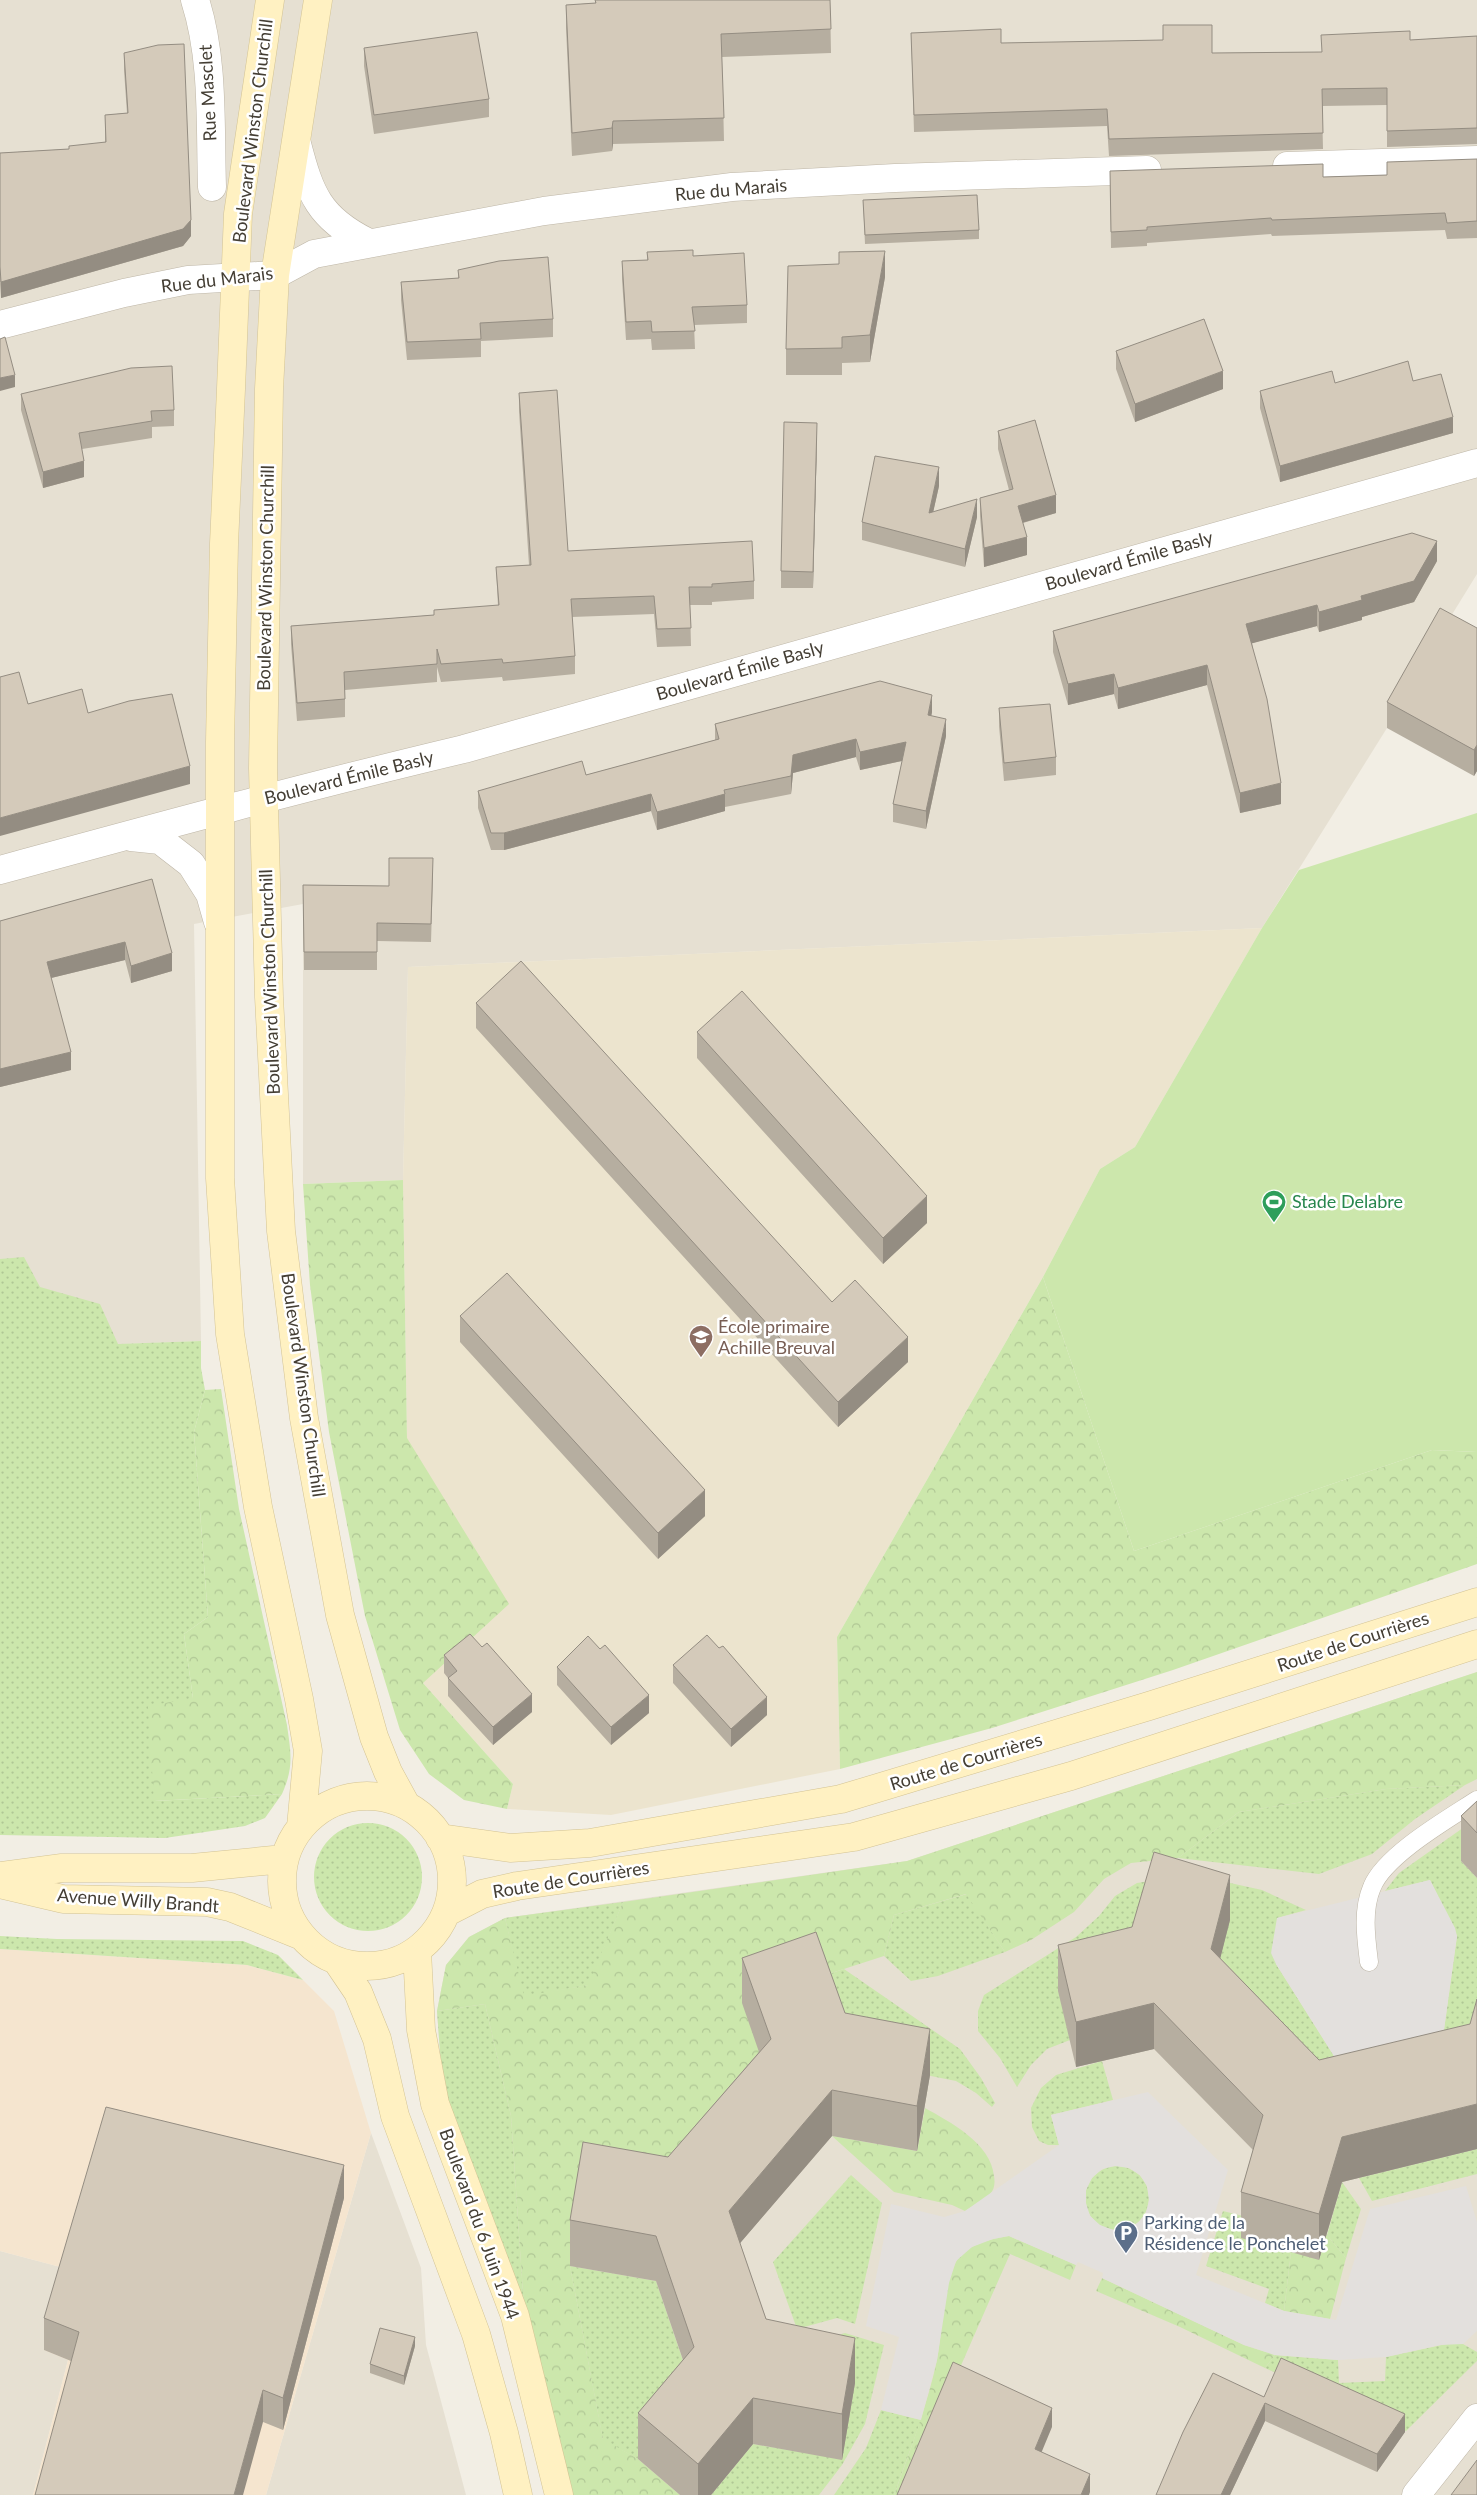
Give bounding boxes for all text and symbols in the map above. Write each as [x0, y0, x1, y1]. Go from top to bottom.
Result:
street label: Boulevard Winston Churchill [227, 18, 277, 244]
street label: Rue Masclet [193, 44, 221, 142]
street label: Rue du Marais [674, 173, 788, 205]
street label: Rue du Marais [160, 261, 274, 297]
street label: Boulevard Winston Churchill [252, 465, 278, 691]
street label: Boulevard Émile Basly [1042, 525, 1216, 595]
street label: Boulevard Émile Basly [653, 635, 827, 705]
street label: Boulevard Émile Basly [262, 745, 436, 809]
street label: Boulevard Winston Churchill [254, 869, 284, 1095]
sports icon: Stade Delabre [1261, 1189, 1287, 1223]
place label: Stade Delabre [1292, 1190, 1403, 1212]
street label: Boulevard Winston Churchill [277, 1272, 331, 1498]
place label: École primaire Achille Breuval [718, 1315, 835, 1358]
school or university icon: École primaire Achille Breuval [688, 1324, 714, 1358]
street label: Route de Courrières [1274, 1606, 1431, 1676]
street label: Route de Courrières [887, 1727, 1045, 1795]
street label: Route de Courrières [491, 1856, 651, 1902]
street label: Avenue Willy Brandt [56, 1883, 220, 1917]
street label: Boulevard du 6 Juin 1944 [435, 2125, 525, 2322]
place label: Parking de la Résidence le Ponchelet [1144, 2211, 1326, 2254]
parking icon: Parking de la Résidence le Ponchelet [1113, 2220, 1139, 2254]

